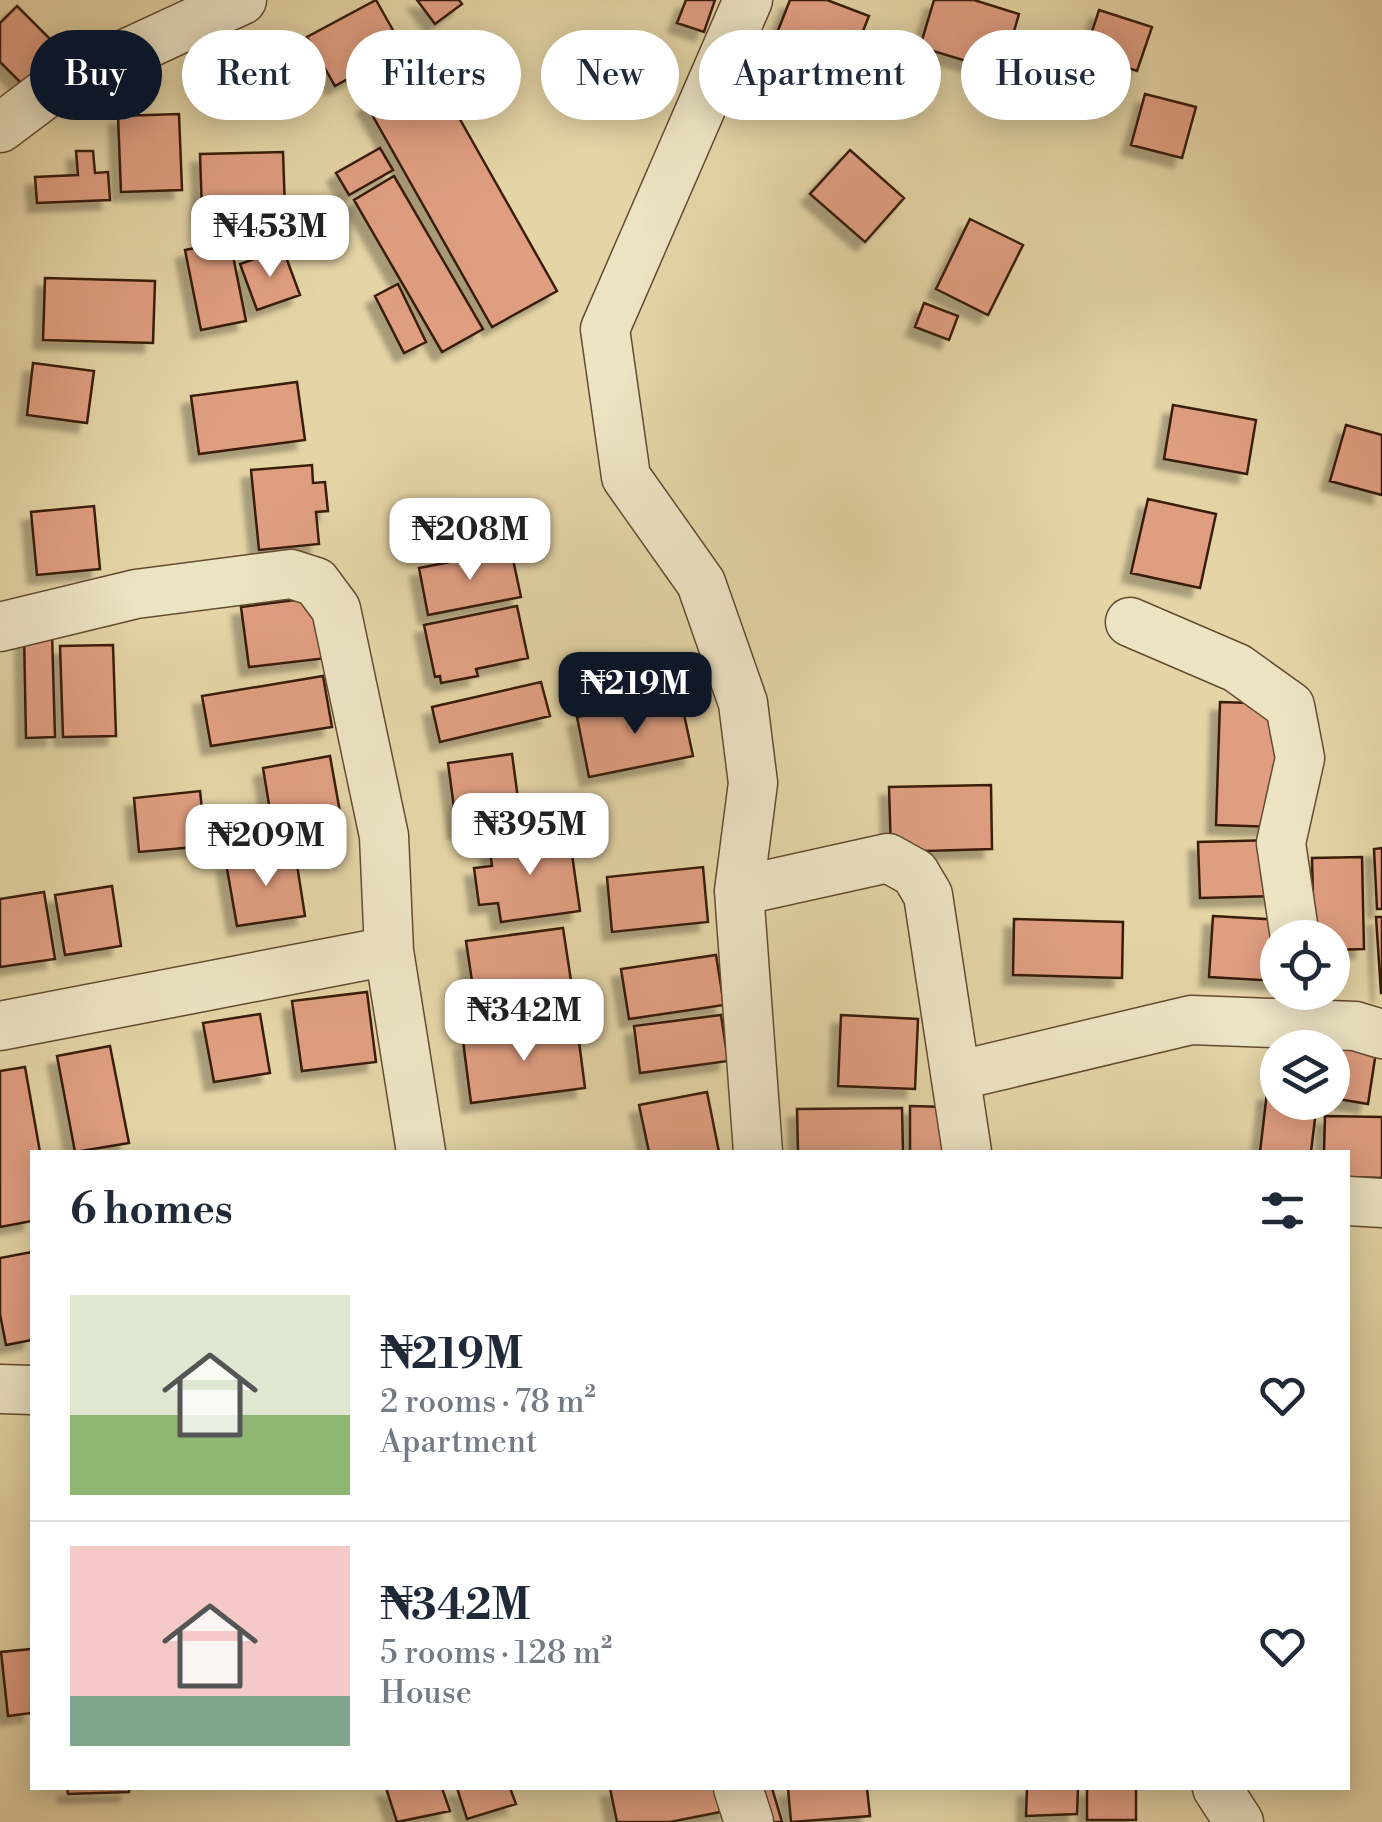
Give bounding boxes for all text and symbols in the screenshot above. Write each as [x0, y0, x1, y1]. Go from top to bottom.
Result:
chip: Buy [30, 30, 162, 120]
chip: Rent [182, 30, 326, 120]
chip: Filters [346, 30, 521, 120]
chip: New [541, 30, 679, 120]
chip: Apartment [699, 30, 941, 120]
chip: House [961, 30, 1131, 120]
pin: ₦453M [200, 195, 340, 280]
text: ₦453M [213, 207, 327, 247]
pin: ₦208M [400, 498, 540, 583]
text: ₦208M [411, 510, 529, 550]
pin: ₦219M [565, 652, 705, 737]
text: ₦219M [581, 664, 689, 704]
pin: ₦395M [460, 793, 600, 878]
pin: ₦209M [196, 804, 336, 889]
text: ₦395M [474, 805, 586, 845]
text: ₦209M [208, 816, 324, 856]
map controls [1260, 920, 1350, 1120]
button: locate [1260, 920, 1350, 1010]
pin: ₦342M [454, 979, 594, 1064]
text: ₦342M [467, 991, 581, 1031]
button: layers [1260, 1030, 1350, 1120]
icon: filters [1255, 1183, 1310, 1238]
text: 6 homes [70, 1184, 233, 1237]
text: ₦219M [380, 1329, 523, 1382]
icon: home [150, 1335, 270, 1455]
icon: heart [1255, 1368, 1310, 1423]
text: 2 rooms · 78 m² [380, 1382, 596, 1422]
text: Apartment [380, 1422, 537, 1462]
text: ₦342M [380, 1580, 531, 1633]
icon: home [150, 1586, 270, 1706]
icon: heart [1255, 1619, 1310, 1674]
text: 5 rooms · 128 m² [380, 1633, 612, 1673]
text: House [380, 1673, 472, 1713]

